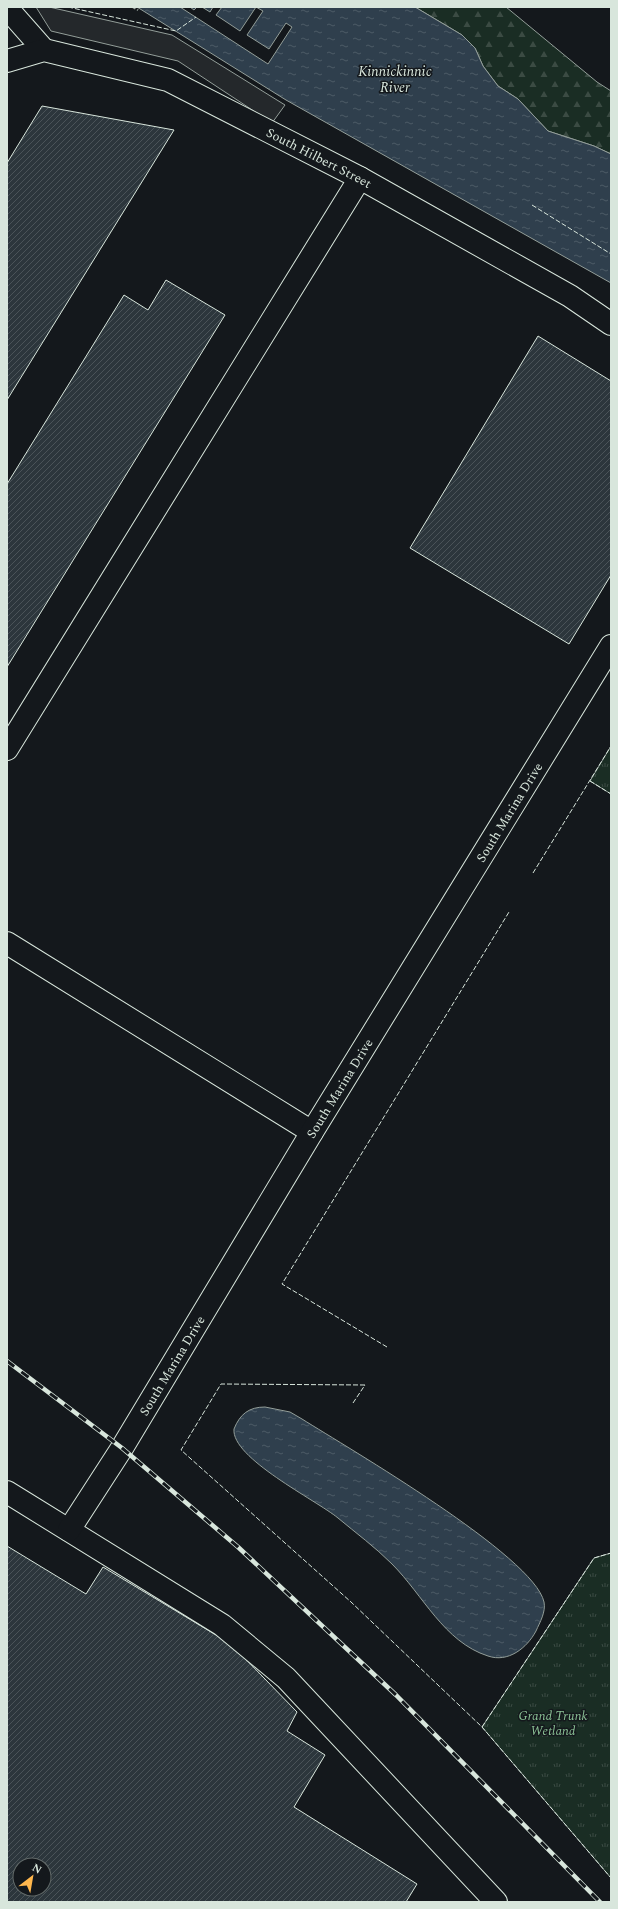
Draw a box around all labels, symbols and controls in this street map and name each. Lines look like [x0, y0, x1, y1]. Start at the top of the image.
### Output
water label: Kinnickinnic River [358, 61, 432, 98]
street label: South Hilbert Street [263, 123, 376, 194]
street label: South Marina Drive [471, 759, 548, 866]
street label: South Marina Drive [302, 1035, 378, 1142]
street label: South Marina Drive [135, 1312, 210, 1420]
park label: Grand Trunk Wetland [518, 1706, 588, 1741]
north arrow [12, 1857, 52, 1897]
text: N [29, 1859, 45, 1878]

